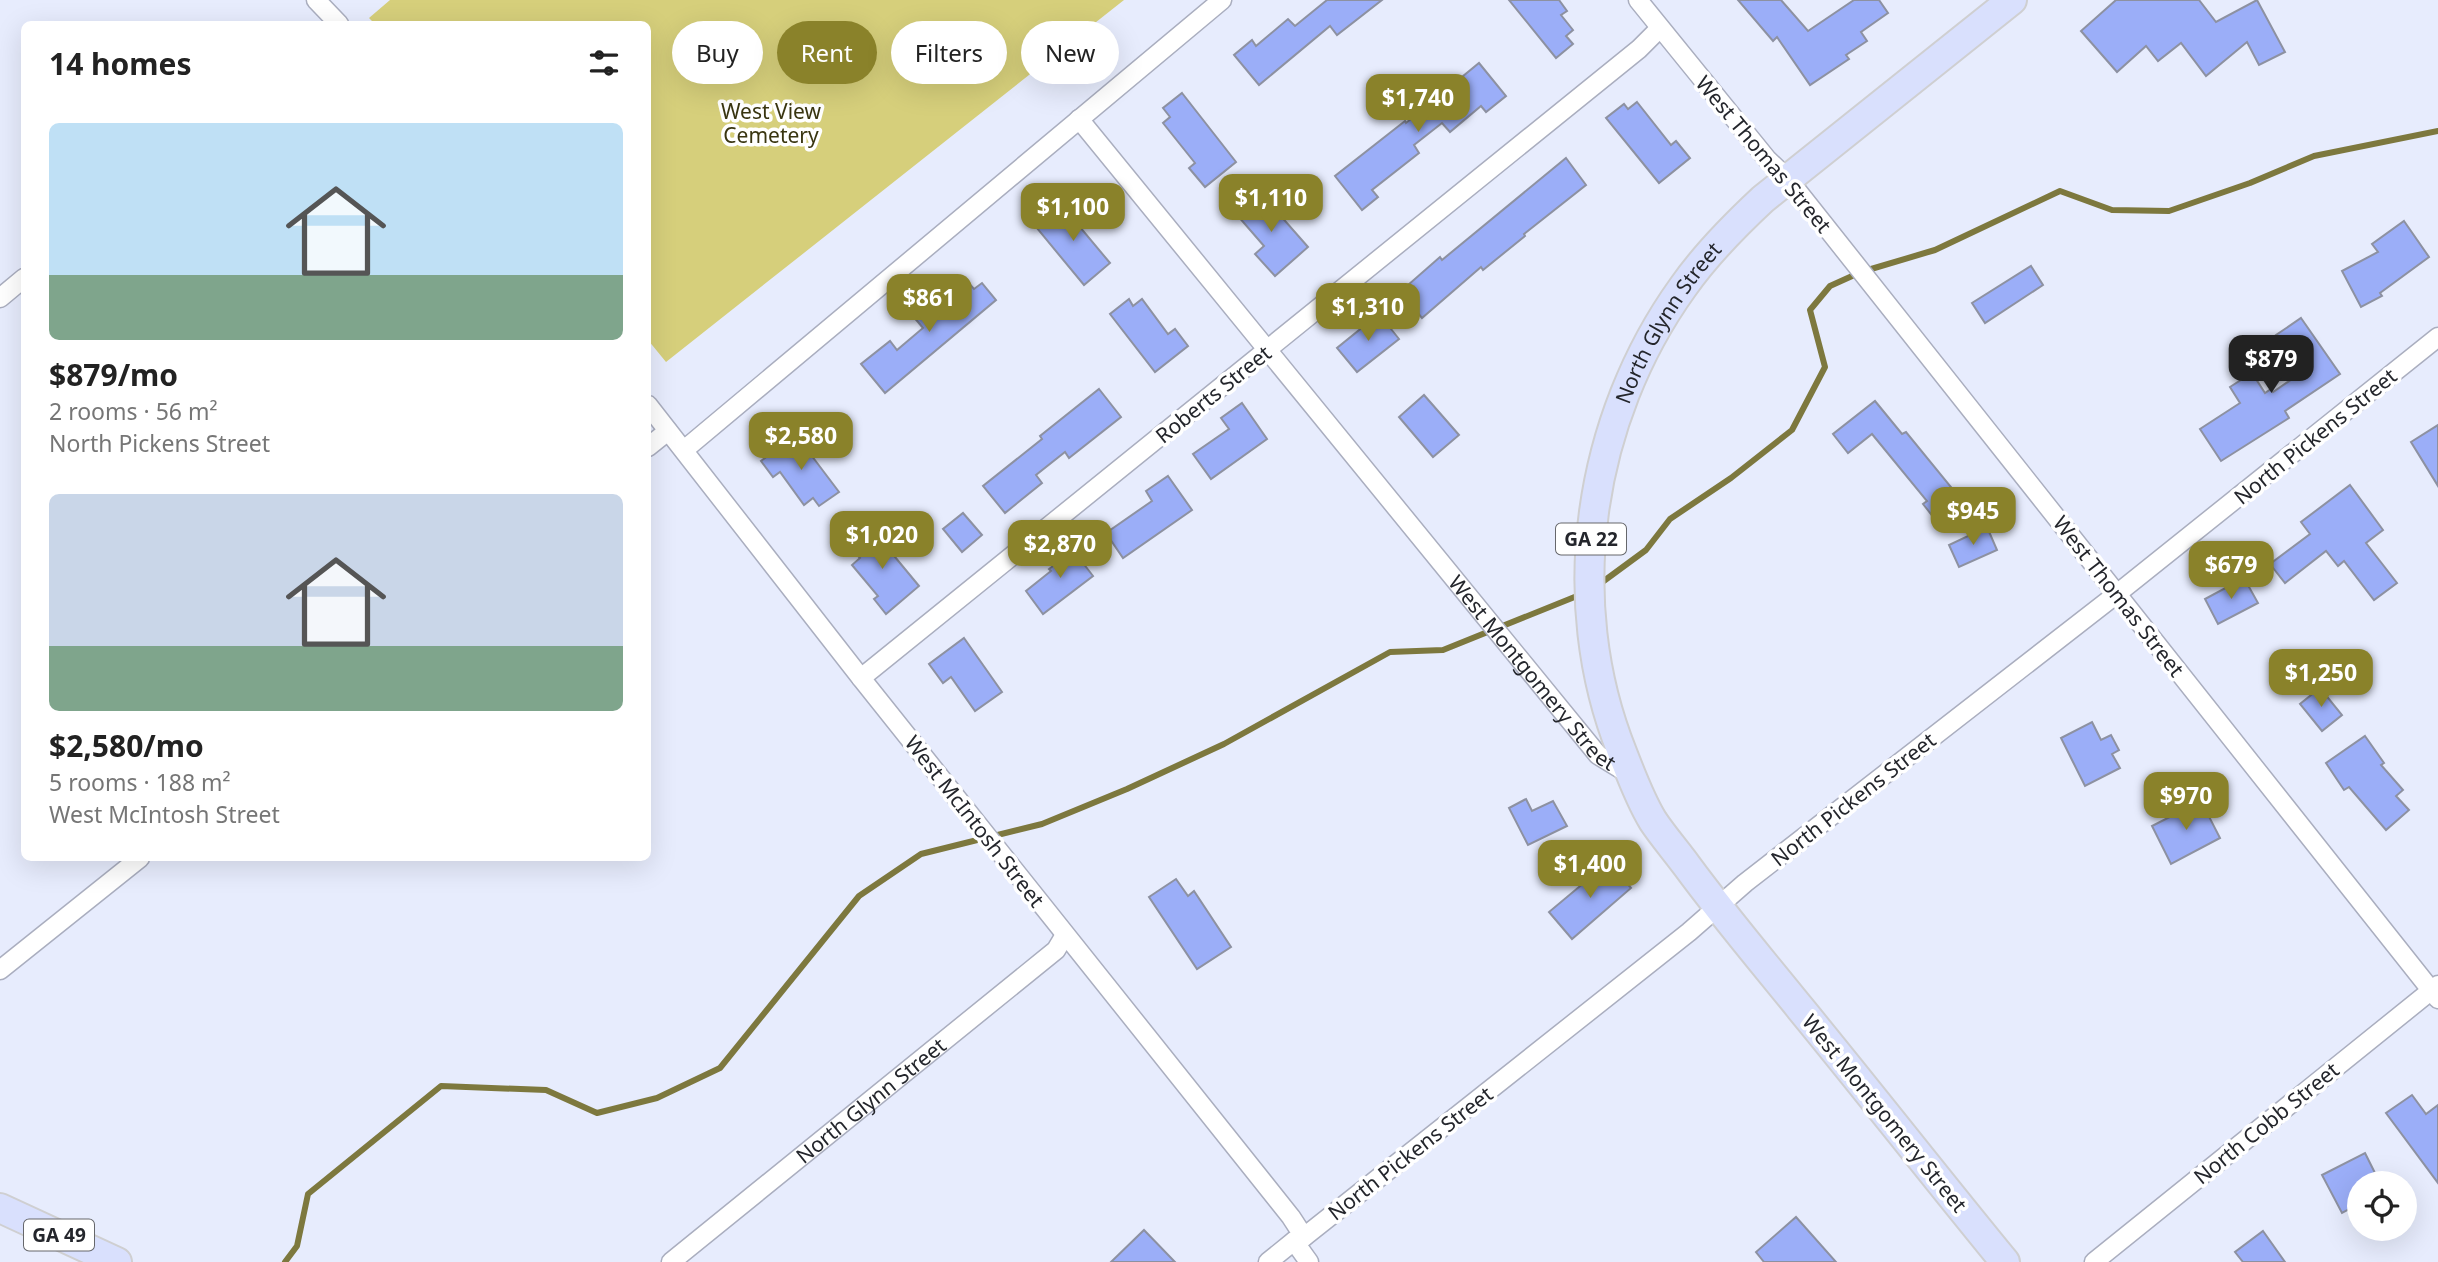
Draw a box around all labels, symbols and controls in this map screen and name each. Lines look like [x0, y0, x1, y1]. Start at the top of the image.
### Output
chip: Buy [672, 21, 763, 84]
chip: Rent [777, 21, 877, 84]
chip: Filters [891, 21, 1007, 84]
chip: New [1021, 21, 1119, 84]
text: 14 homes [49, 43, 192, 84]
icon: filters [585, 44, 623, 82]
street label: West Thomas Street [1690, 70, 1838, 239]
pin: $1,740 [1361, 74, 1475, 134]
text: $1,740 [1382, 81, 1454, 113]
park label: West View Cemetery [721, 97, 821, 149]
icon: home [273, 168, 399, 294]
pin: $1,110 [1214, 174, 1328, 234]
text: $1,110 [1235, 181, 1307, 213]
pin: $1,100 [1016, 184, 1130, 243]
text: $1,100 [1037, 190, 1109, 222]
street label: North Glynn Street [1608, 235, 1727, 408]
pin: $861 [888, 274, 970, 334]
text: $861 [903, 281, 955, 313]
pin: $1,310 [1311, 284, 1425, 343]
text: $1,310 [1332, 290, 1404, 322]
pin: $879 [2230, 336, 2312, 395]
street label: Roberts Street [1149, 339, 1277, 449]
text: $879 [2245, 342, 2297, 374]
text: $879/mo [49, 354, 178, 395]
street label: North Pickens Street [2228, 361, 2403, 510]
text: 2 rooms · 56 m² [49, 395, 218, 427]
pin: $2,580 [744, 412, 858, 472]
text: $2,580 [765, 419, 837, 451]
text: North Pickens Street [49, 427, 270, 459]
pin: $945 [1932, 488, 2014, 547]
text: $945 [1947, 494, 1999, 526]
street label: West Thomas Street [2047, 510, 2191, 683]
pin: $1,020 [825, 512, 939, 571]
text: $1,020 [846, 518, 918, 550]
pin: $2,870 [1003, 520, 1117, 580]
road number: GA 22 [1556, 524, 1626, 554]
text: $2,870 [1024, 527, 1096, 559]
icon: home [273, 539, 399, 665]
pin: $679 [2190, 542, 2272, 601]
text: $679 [2205, 548, 2257, 580]
street label: West Montgomery Street [1443, 569, 1622, 777]
pin: $1,250 [2264, 650, 2378, 709]
text: $1,250 [2285, 656, 2357, 688]
text: $2,580/mo [49, 725, 204, 766]
street label: North Pickens Street [1765, 726, 1941, 872]
street label: West McIntosh Street [899, 729, 1051, 913]
text: 5 rooms · 188 m² [49, 766, 231, 798]
pin: $970 [2145, 772, 2227, 832]
text: $970 [2160, 779, 2212, 811]
text: West McIntosh Street [49, 798, 280, 830]
pin: $1,400 [1533, 841, 1647, 900]
text: $1,400 [1554, 847, 1626, 879]
street label: West Montgomery Street [1796, 1008, 1974, 1218]
street label: North Glynn Street [790, 1031, 952, 1169]
street label: North Cobb Street [2188, 1055, 2345, 1190]
street label: North Pickens Street [1322, 1080, 1498, 1226]
map controls [2347, 1171, 2417, 1241]
button: locate [2347, 1171, 2417, 1241]
road number: GA 49 [24, 1219, 94, 1250]

